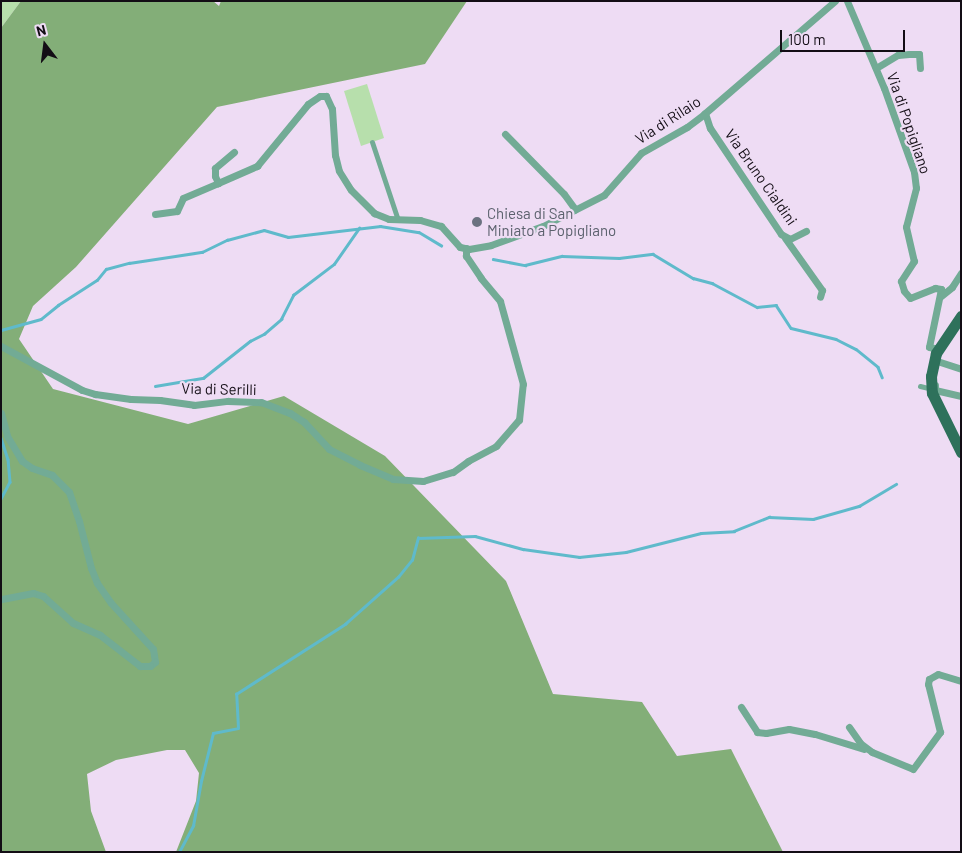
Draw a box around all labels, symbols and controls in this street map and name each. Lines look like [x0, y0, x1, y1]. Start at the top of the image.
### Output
north arrow [20, 20, 70, 70]
scale bar [782, 20, 907, 52]
text: N [34, 21, 48, 39]
text: 100 m [788, 30, 826, 48]
street label: Via di Popigliano [883, 70, 935, 176]
street label: Via di Rilaio [632, 92, 704, 148]
street label: Via Bruno Cialdini [721, 125, 801, 229]
place label: Chiesa di San Miniato a Popigliano [487, 204, 616, 239]
marker: Chiesa di San Miniato a Popigliano [471, 216, 483, 228]
street label: Via di Serilli [181, 379, 257, 399]

